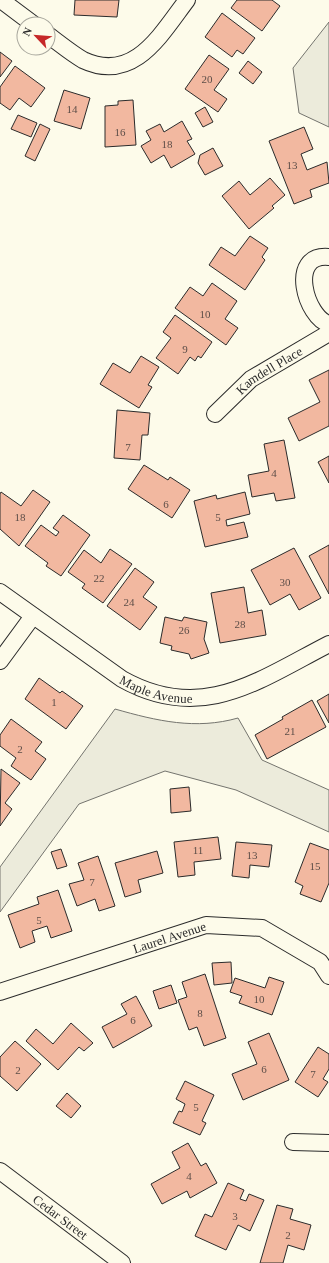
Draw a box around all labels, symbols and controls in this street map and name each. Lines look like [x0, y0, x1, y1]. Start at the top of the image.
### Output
north arrow [16, 16, 56, 56]
text: N [20, 25, 34, 38]
house number: 20 [202, 73, 213, 85]
house number: 14 [67, 103, 78, 115]
house number: 16 [115, 126, 126, 138]
house number: 18 [162, 138, 173, 150]
house number: 13 [287, 159, 298, 171]
house number: 10 [200, 308, 211, 320]
house number: 9 [182, 343, 188, 355]
street label: Kamdell Place [233, 343, 305, 397]
house number: 7 [125, 441, 131, 453]
house number: 4 [271, 467, 277, 479]
house number: 6 [163, 498, 169, 510]
house number: 18 [15, 511, 26, 523]
house number: 5 [215, 511, 221, 523]
house number: 22 [94, 572, 105, 584]
house number: 30 [280, 576, 291, 588]
house number: 24 [124, 596, 135, 608]
house number: 28 [235, 618, 246, 630]
house number: 26 [179, 624, 190, 636]
street label: Maple Avenue [117, 672, 193, 706]
house number: 1 [51, 696, 57, 708]
house number: 21 [285, 725, 296, 737]
house number: 2 [17, 743, 23, 755]
house number: 11 [193, 844, 203, 856]
house number: 13 [247, 849, 258, 861]
house number: 15 [310, 860, 321, 872]
house number: 7 [89, 876, 95, 888]
house number: 5 [36, 914, 42, 926]
street label: Laurel Avenue [131, 918, 208, 956]
house number: 10 [254, 993, 265, 1005]
house number: 8 [197, 1007, 203, 1019]
house number: 6 [130, 1014, 136, 1026]
house number: 6 [261, 1063, 267, 1075]
house number: 2 [15, 1064, 21, 1076]
house number: 7 [310, 1068, 316, 1080]
house number: 5 [193, 1101, 199, 1113]
house number: 4 [186, 1170, 192, 1182]
street label: Cedar Street [30, 1191, 91, 1242]
house number: 3 [232, 1210, 238, 1222]
house number: 2 [285, 1229, 291, 1241]

